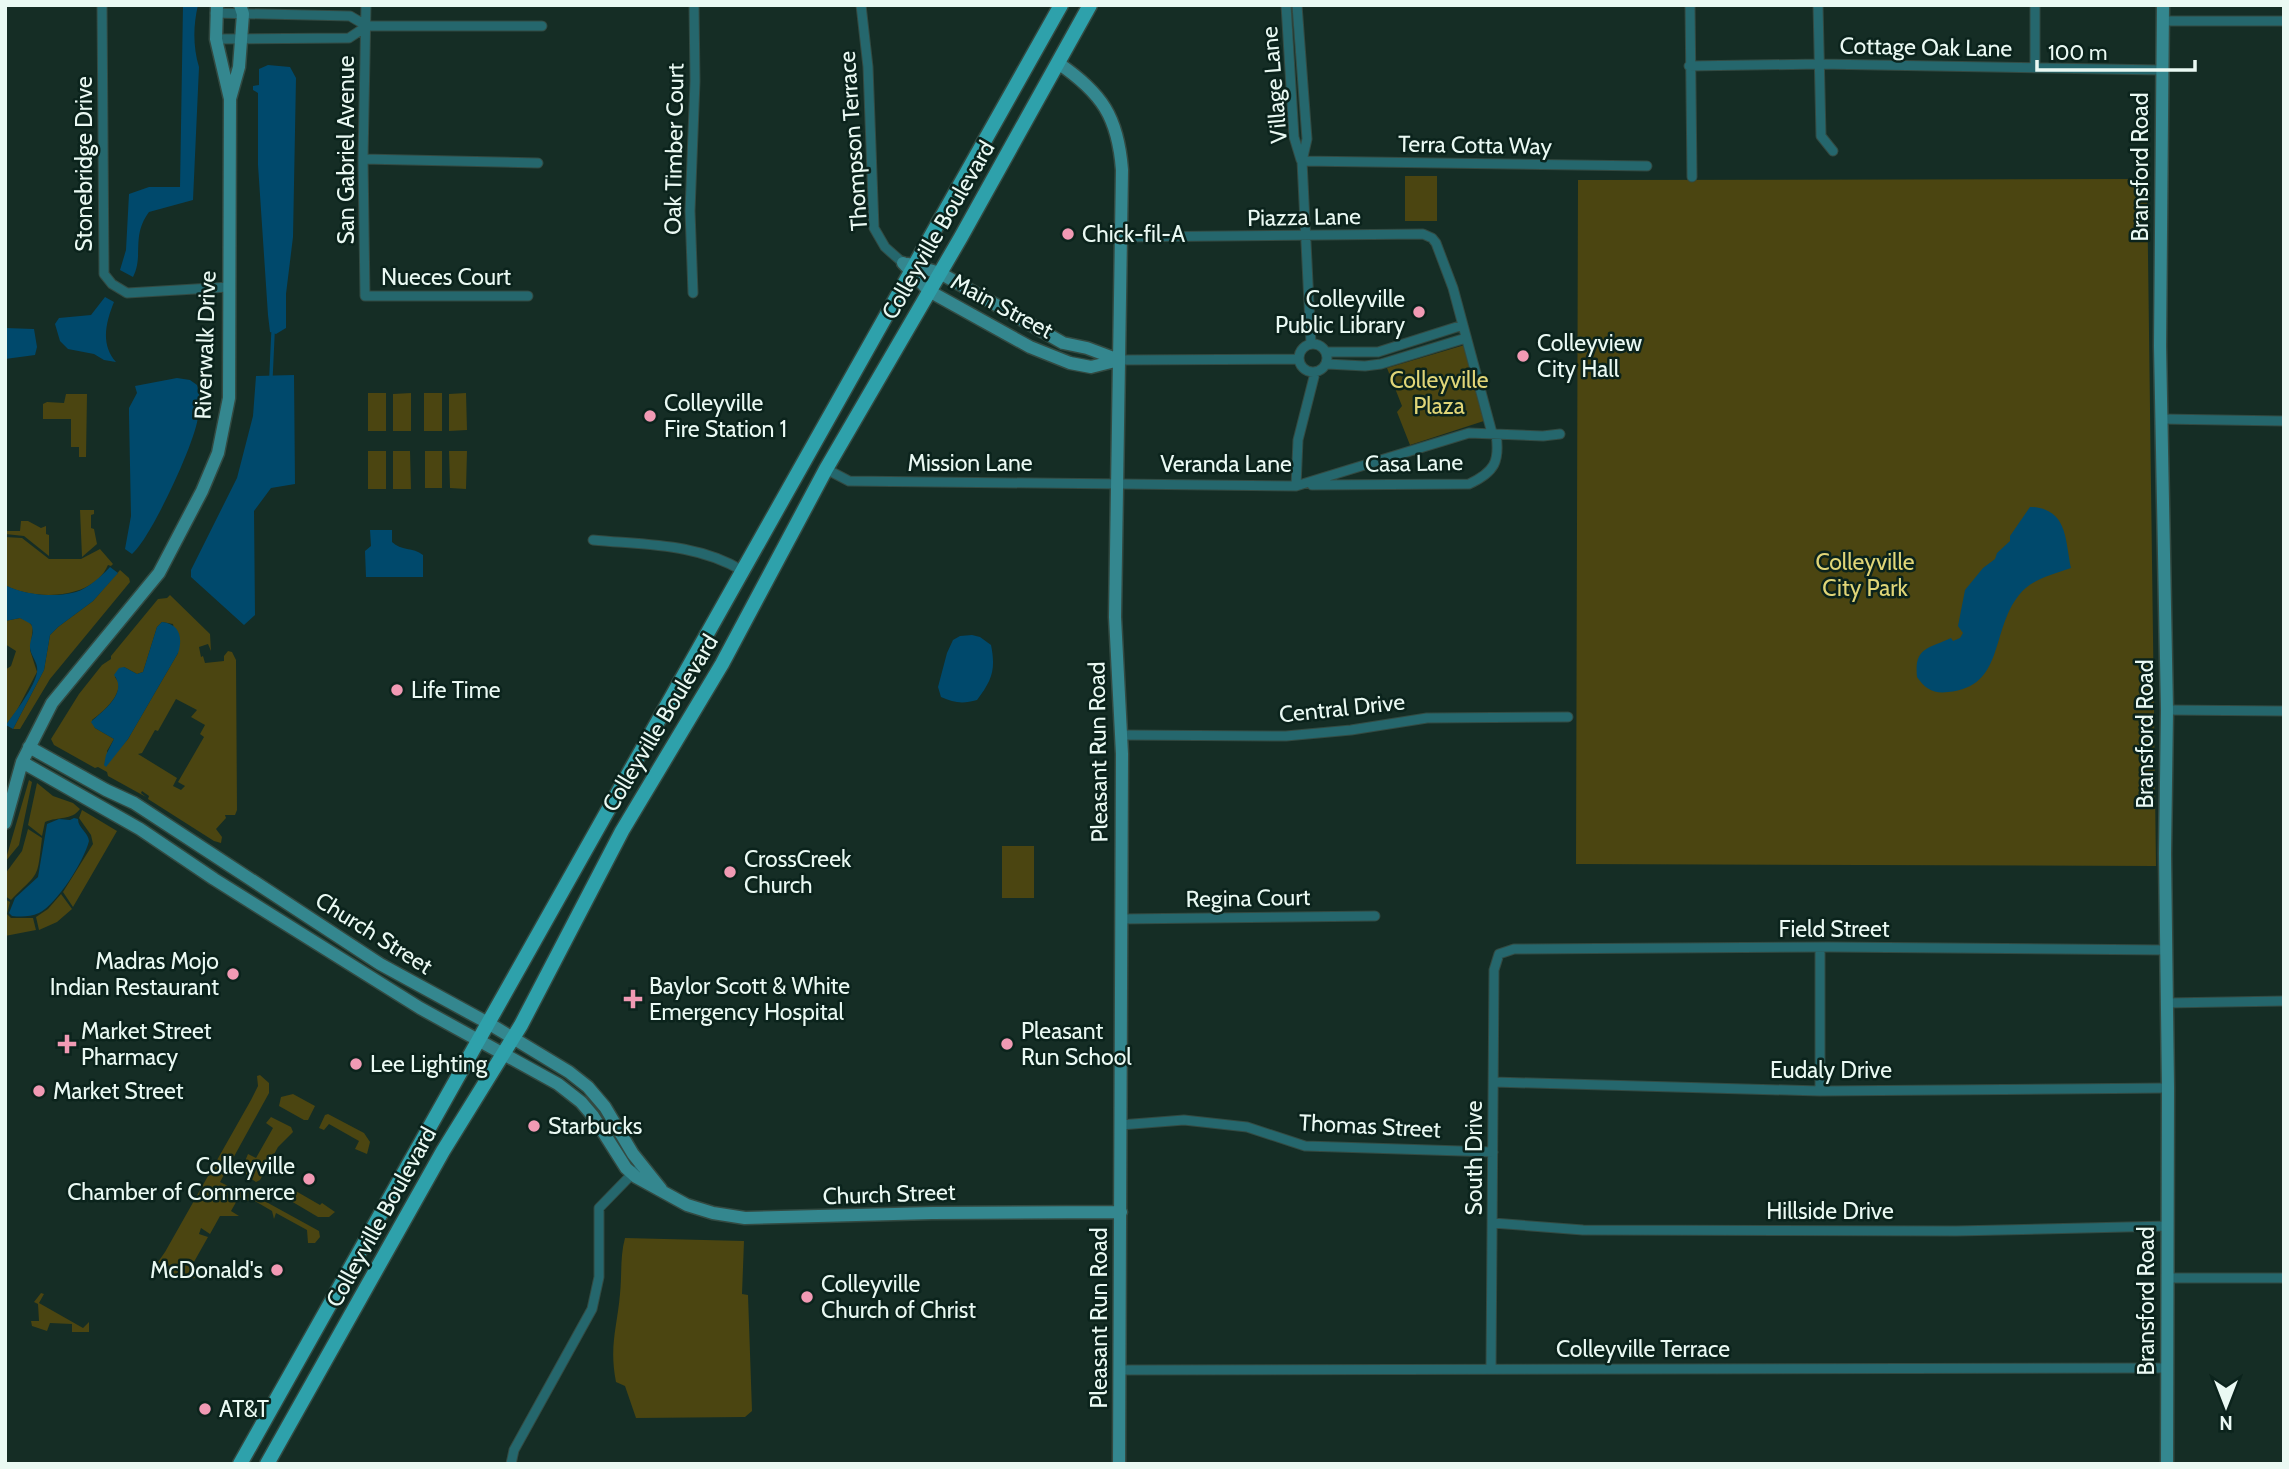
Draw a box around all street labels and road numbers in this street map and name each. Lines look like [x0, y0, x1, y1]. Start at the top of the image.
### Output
street label: Village Lane [1255, 25, 1293, 145]
street label: Cottage Oak Lane [1840, 31, 2013, 63]
street label: Thompson Terrace [833, 50, 873, 232]
street label: San Gabriel Avenue [332, 55, 360, 245]
street label: Oak Timber Court [659, 63, 690, 235]
street label: Stonebridge Drive [70, 76, 98, 252]
street label: Bransford Road [2126, 93, 2154, 241]
street label: Terra Cotta Way [1398, 130, 1553, 160]
street label: Colleyville Boulevard [875, 136, 1001, 324]
street label: Piazza Lane [1247, 202, 1361, 232]
street label: Nueces Court [381, 263, 511, 291]
street label: Main Street [946, 267, 1058, 345]
street label: Riverwalk Drive [188, 270, 222, 420]
street label: Casa Lane [1365, 448, 1464, 478]
street label: Mission Lane [907, 449, 1033, 477]
street label: Veranda Lane [1160, 450, 1292, 478]
street label: Colleyville Boulevard [596, 629, 724, 817]
street label: Bransford Road [2131, 660, 2159, 808]
street label: Pleasant Run Road [1082, 661, 1114, 843]
street label: Central Drive [1278, 687, 1407, 729]
street label: Regina Court [1185, 883, 1311, 913]
street label: Church Street [310, 886, 438, 980]
street label: Field Street [1779, 915, 1890, 943]
street label: Eudaly Drive [1770, 1056, 1892, 1084]
street label: South Drive [1460, 1100, 1488, 1216]
street label: Thomas Street [1298, 1108, 1442, 1144]
street label: Colleyville Boulevard [320, 1122, 442, 1312]
street label: Church Street [822, 1178, 956, 1210]
street label: Hillside Drive [1766, 1197, 1894, 1225]
street label: Bransford Road [2132, 1227, 2160, 1375]
street label: Pleasant Run Road [1085, 1228, 1113, 1408]
street label: Colleyville Terrace [1556, 1335, 1730, 1363]

